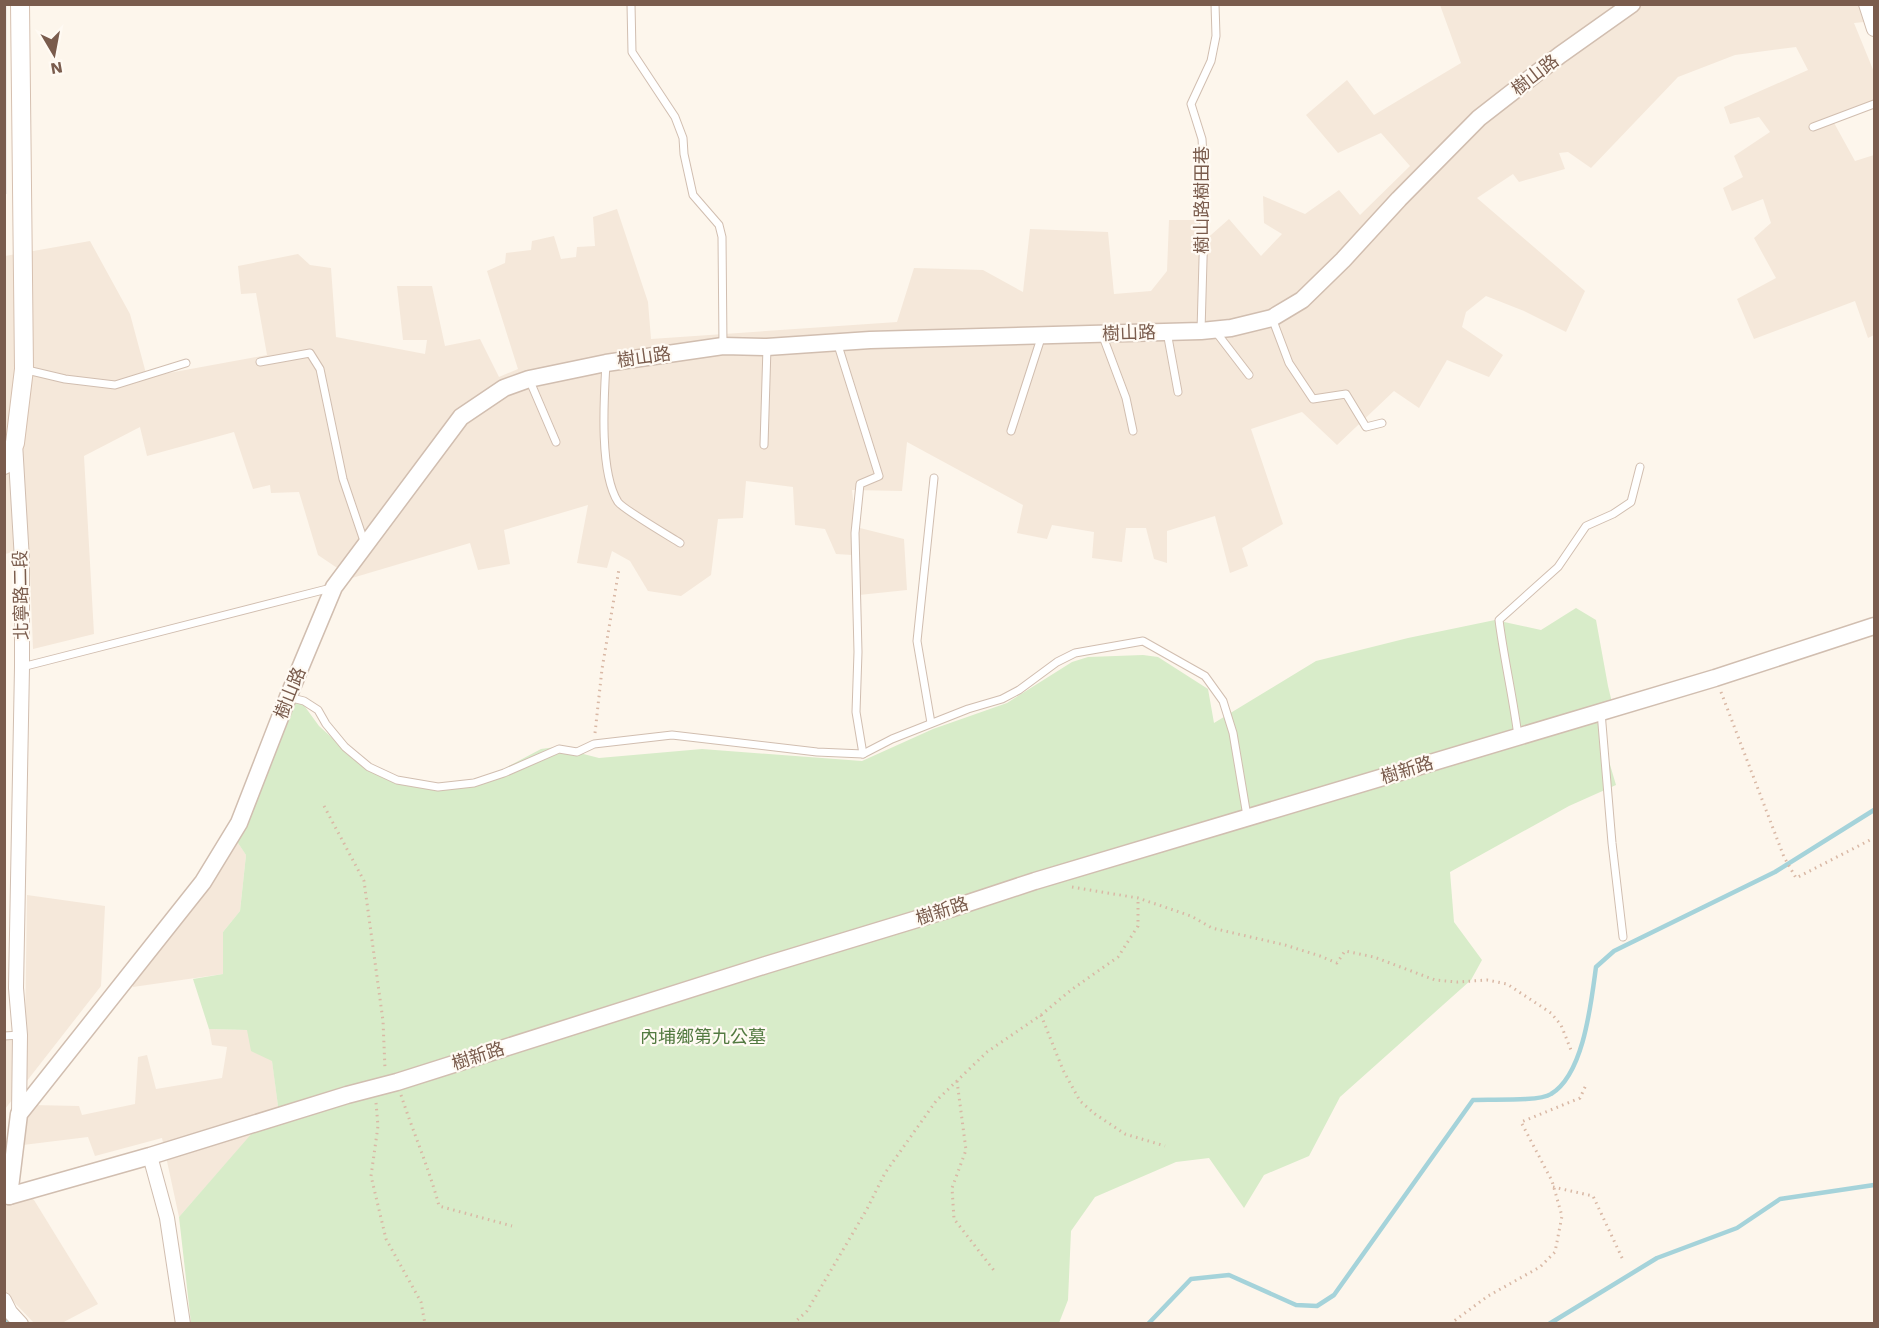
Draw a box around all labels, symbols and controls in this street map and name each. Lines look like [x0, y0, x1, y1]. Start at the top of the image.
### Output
north arrow [24, 24, 84, 84]
street label: 樹山路 [1507, 50, 1562, 100]
text: N [49, 58, 64, 79]
street label: 樹山路樹田巷 [1191, 146, 1212, 254]
street label: 樹山路 [1102, 321, 1156, 344]
street label: 樹山路 [616, 342, 672, 371]
street label: 北寧路二段 [9, 550, 32, 640]
street label: 樹山路 [270, 664, 309, 722]
street label: 樹新路 [1378, 752, 1436, 787]
street label: 樹新路 [913, 892, 971, 929]
park label: 內埔鄉第九公墓 [640, 1026, 766, 1047]
street label: 樹新路 [449, 1037, 507, 1074]

